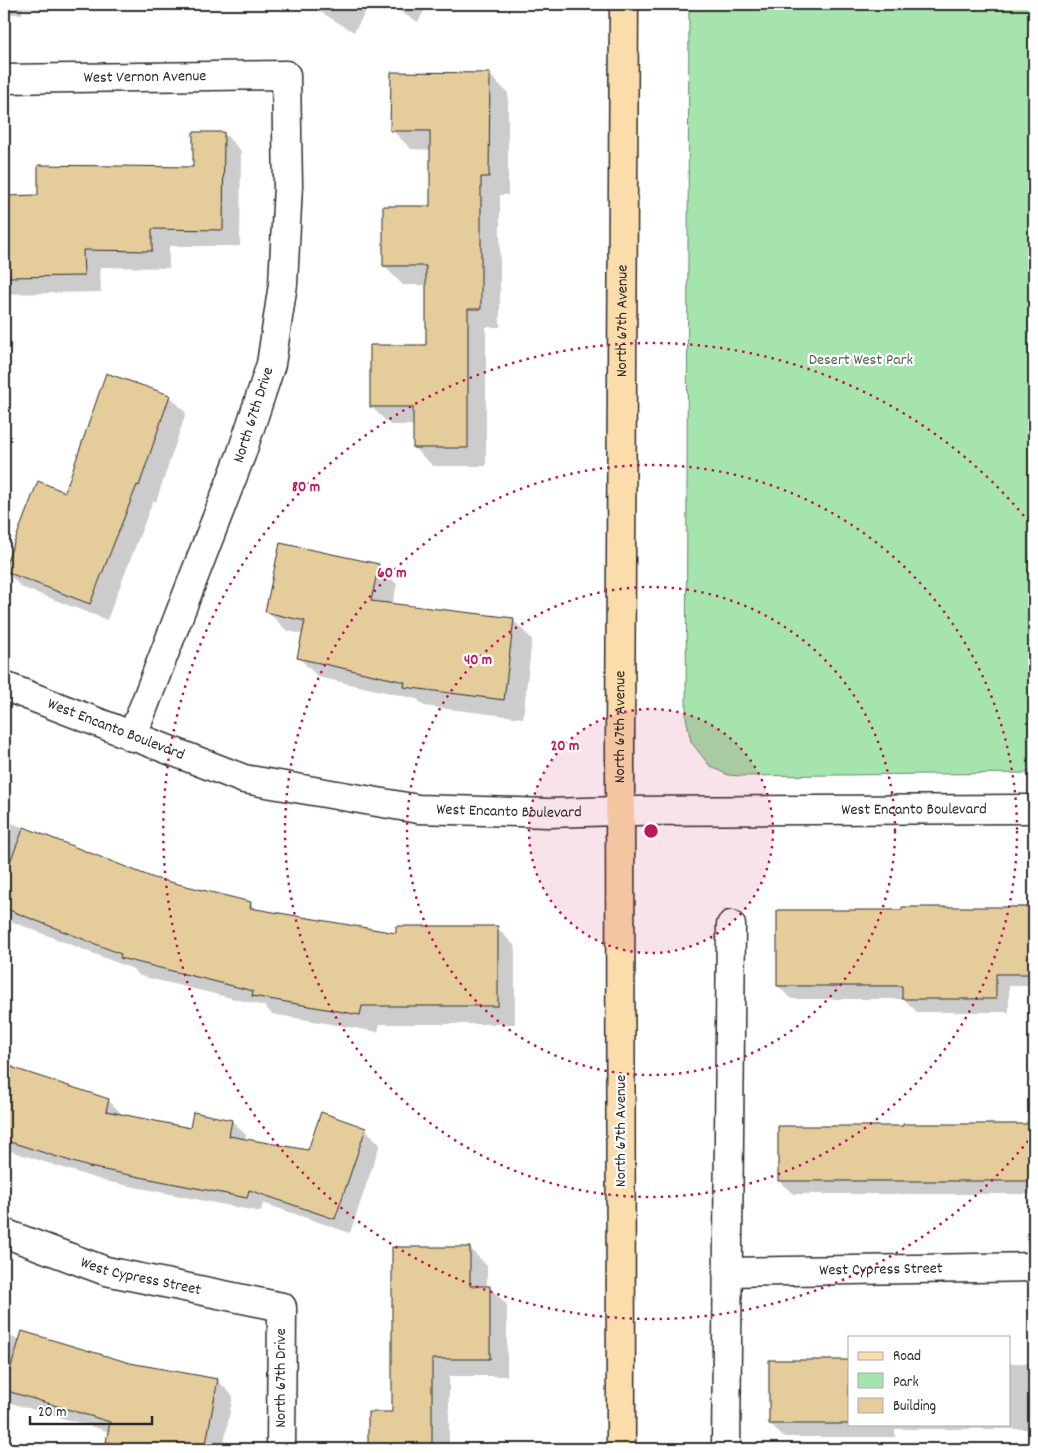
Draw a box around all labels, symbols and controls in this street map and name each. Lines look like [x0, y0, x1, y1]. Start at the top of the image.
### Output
street label: West Vernon Avenue [83, 65, 206, 89]
street label: North 67th Avenue [610, 265, 634, 377]
park label: Desert West Park [809, 349, 913, 372]
street label: North 67th Drive [228, 364, 280, 466]
text: 80 m [292, 477, 320, 499]
text: 60 m [377, 563, 407, 585]
text: 40 m [464, 650, 492, 672]
street label: North 67th Avenue [608, 671, 632, 783]
street label: West Encanto Boulevard [44, 692, 188, 766]
text: 20 m [551, 736, 579, 758]
street label: West Encanto Boulevard [436, 798, 582, 825]
street label: West Encanto Boulevard [841, 798, 987, 821]
centre of rings [642, 822, 660, 840]
street label: North 67th Avenue [610, 1075, 633, 1187]
street label: West Cypress Street [77, 1251, 203, 1302]
street label: West Cypress Street [819, 1257, 943, 1282]
street label: North 67th Drive [270, 1328, 293, 1428]
legend [848, 1336, 1010, 1426]
text: Road [893, 1346, 921, 1368]
text: Park [893, 1372, 919, 1394]
scale bar [30, 1393, 152, 1425]
text: Building [893, 1396, 936, 1418]
text: 20 m [38, 1402, 66, 1424]

